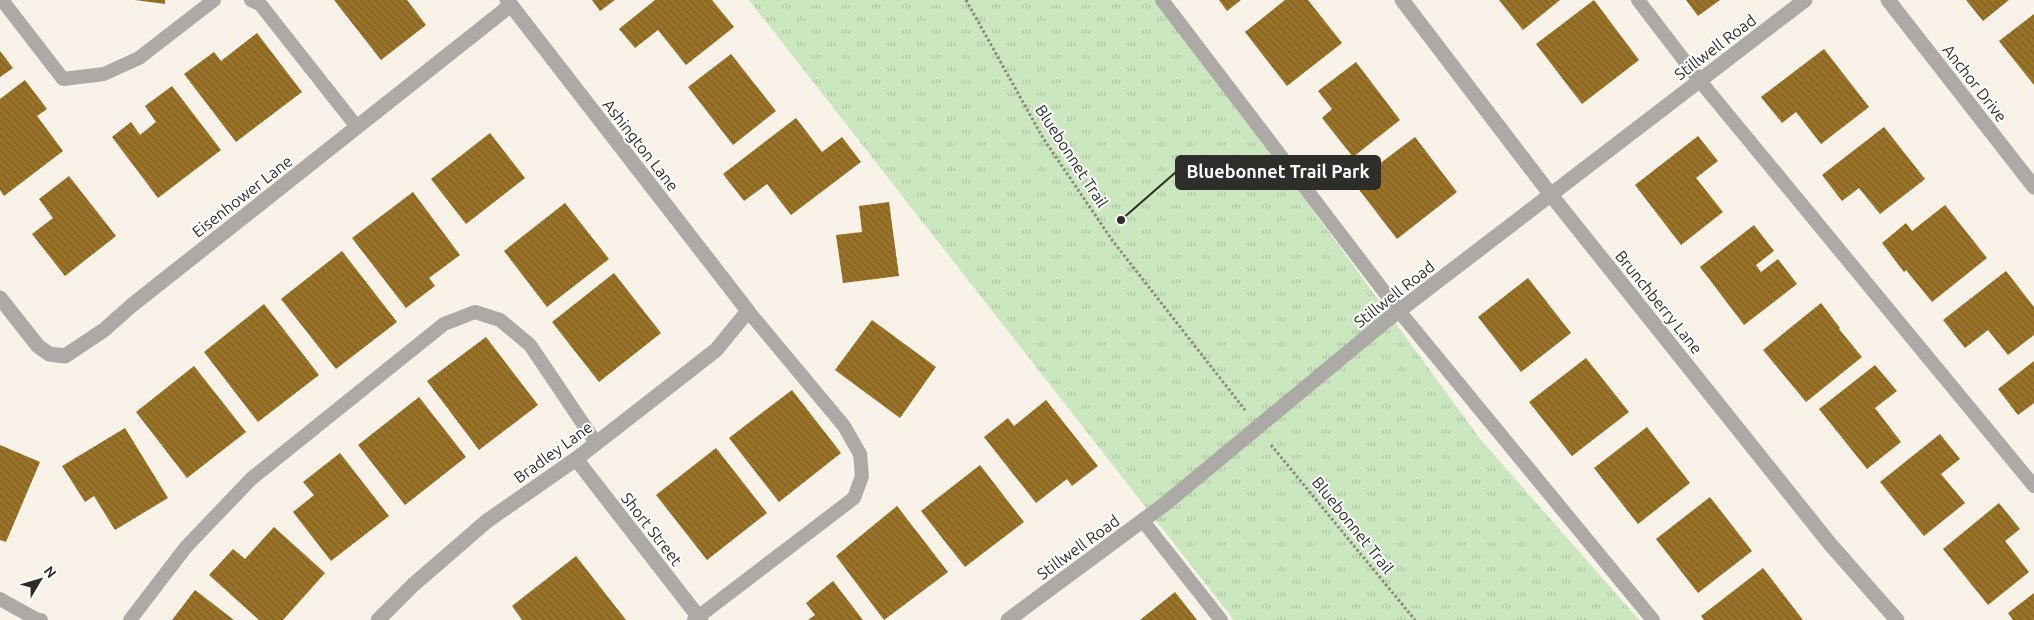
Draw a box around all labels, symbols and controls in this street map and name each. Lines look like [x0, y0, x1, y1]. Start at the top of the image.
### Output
street label: Stillwell Road [1671, 11, 1759, 83]
street label: Anchor Drive [1939, 41, 2011, 125]
street label: Ashington Lane [600, 95, 682, 195]
street label: Bluebonnet Trail [1032, 101, 1112, 211]
street label: Eisenhower Lane [189, 151, 295, 241]
callout: Bluebonnet Trail Park [1176, 156, 1380, 189]
text: Bluebonnet Trail Park [1186, 161, 1370, 181]
street label: Brunchberry Lane [1612, 247, 1706, 357]
street label: Stillwell Road [1350, 257, 1438, 331]
street label: Bradley Lane [510, 418, 596, 486]
street label: Bluebonnet Trail [1309, 473, 1397, 577]
street label: Short Street [618, 489, 686, 570]
street label: Stillwell Road [1033, 511, 1123, 583]
north arrow [15, 555, 65, 605]
text: N [41, 563, 60, 581]

